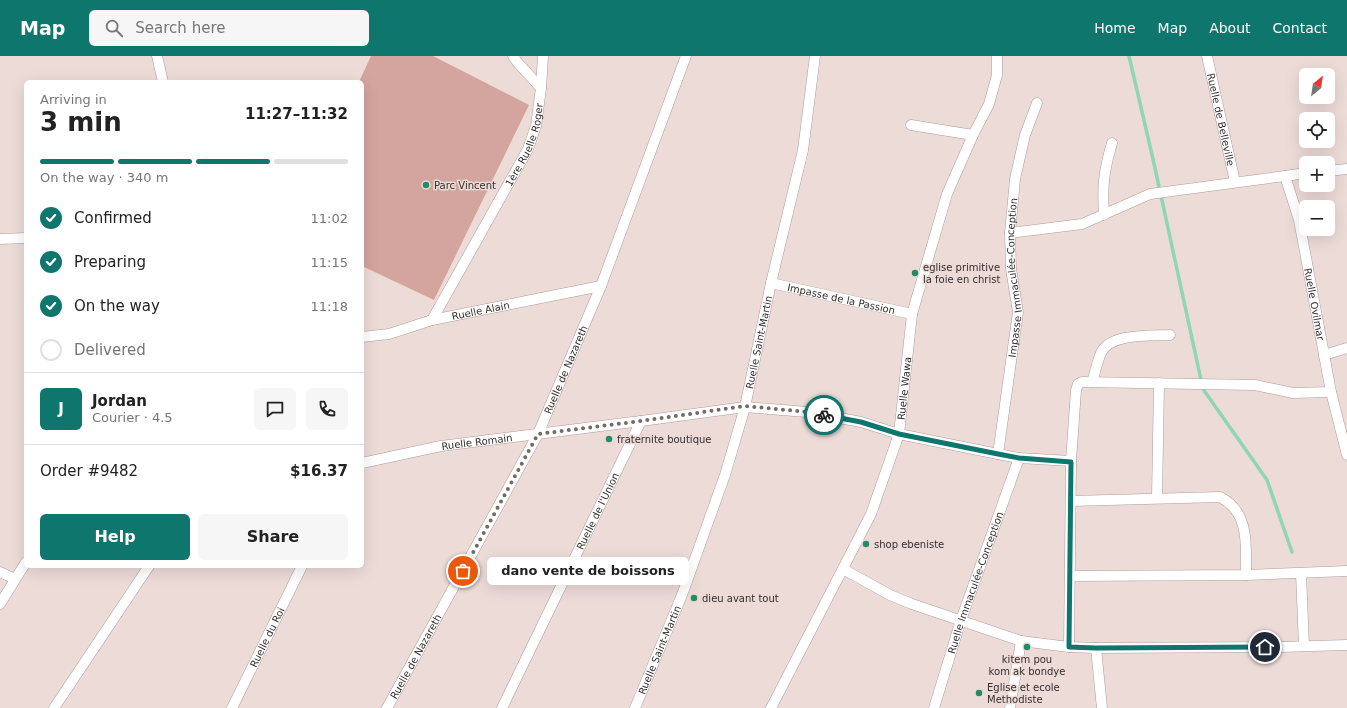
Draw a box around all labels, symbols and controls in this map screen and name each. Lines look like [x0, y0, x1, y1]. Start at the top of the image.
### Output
search box [89, 10, 369, 46]
text: Map [20, 17, 65, 39]
icon: search [103, 17, 125, 39]
text: Search here [135, 19, 225, 37]
text: Home [1094, 20, 1136, 36]
text: Map [1158, 20, 1187, 36]
text: About [1209, 20, 1251, 36]
text: Contact [1273, 20, 1327, 36]
north arrow [1299, 68, 1335, 104]
map controls [1299, 68, 1335, 236]
street label: Ruelle de Belleville [1205, 72, 1236, 167]
text: Arriving in [40, 92, 107, 107]
street label: 1ère Ruelle Roger [503, 102, 545, 188]
text: 11:27–11:32 [245, 105, 348, 123]
text: 3 min [40, 107, 122, 137]
button: locate [1299, 112, 1335, 148]
button: + [1299, 156, 1335, 192]
text: On the way · 340 m [40, 170, 168, 185]
marker: Parc Vincent [421, 180, 431, 190]
place label: Parc Vincent [434, 180, 496, 191]
street label: Impasse Immaculée-Conception [1005, 197, 1024, 358]
button: − [1299, 200, 1335, 236]
icon: check [40, 207, 62, 229]
text: Confirmed [74, 209, 152, 227]
text: 11:02 [311, 211, 348, 226]
icon: check [40, 251, 62, 273]
text: Preparing [74, 253, 146, 271]
text: 11:15 [311, 255, 348, 270]
place label: eglise primitive la foie en christ [923, 262, 1000, 285]
street label: Ruelle Ovilmar [1302, 267, 1326, 342]
marker: eglise primitive la foie en christ [910, 268, 920, 278]
street label: Impasse de la Passion [786, 282, 896, 316]
icon: check [40, 295, 62, 317]
street label: Ruelle Saint-Martin [744, 295, 774, 390]
text: On the way [74, 297, 160, 315]
text: 11:18 [311, 299, 348, 314]
street label: Ruelle Alain [451, 300, 511, 322]
street label: Ruelle de Nazareth [542, 324, 590, 415]
text: Delivered [74, 341, 146, 359]
street label: Ruelle Wawa [896, 356, 913, 421]
button: chat [254, 388, 296, 430]
button: phone [306, 388, 348, 430]
text: Jordan [92, 392, 147, 410]
courier [804, 395, 844, 435]
text: J [58, 400, 64, 418]
icon: bike [813, 404, 835, 426]
text: Courier · 4.5 [92, 410, 173, 425]
street label: Ruelle Romain [441, 432, 513, 452]
marker: fraternite boutique [604, 434, 614, 444]
place label: fraternite boutique [617, 434, 711, 445]
text: Order #9482 [40, 462, 138, 480]
text: $16.37 [290, 462, 348, 480]
street label: Ruelle de l'Union [575, 471, 621, 551]
street label: Ruelle Immaculée-Conception [946, 510, 1005, 655]
button: Help [40, 514, 190, 560]
button: Share [198, 514, 348, 560]
marker: shop ebeniste [861, 539, 871, 549]
place label: shop ebeniste [874, 539, 944, 550]
pin [446, 554, 480, 588]
callout: dano vente de boissons [487, 557, 689, 585]
icon: bag [452, 560, 474, 582]
text: dano vente de boissons [501, 563, 675, 578]
marker: dieu avant tout [689, 593, 699, 603]
place label: dieu avant tout [702, 593, 779, 604]
street label: Ruelle Saint-Martin [636, 604, 683, 696]
street label: Ruelle du Roi [248, 606, 287, 669]
street label: Ruelle de Nazareth [388, 612, 444, 701]
pin [1248, 630, 1282, 664]
icon: home [1254, 636, 1276, 658]
marker: kitem pou kom ak bondye [1022, 642, 1032, 652]
place label: kitem pou kom ak bondye [989, 654, 1065, 677]
place label: Eglise et ecole Methodiste [987, 682, 1060, 705]
marker: Eglise et ecole Methodiste [974, 688, 984, 698]

